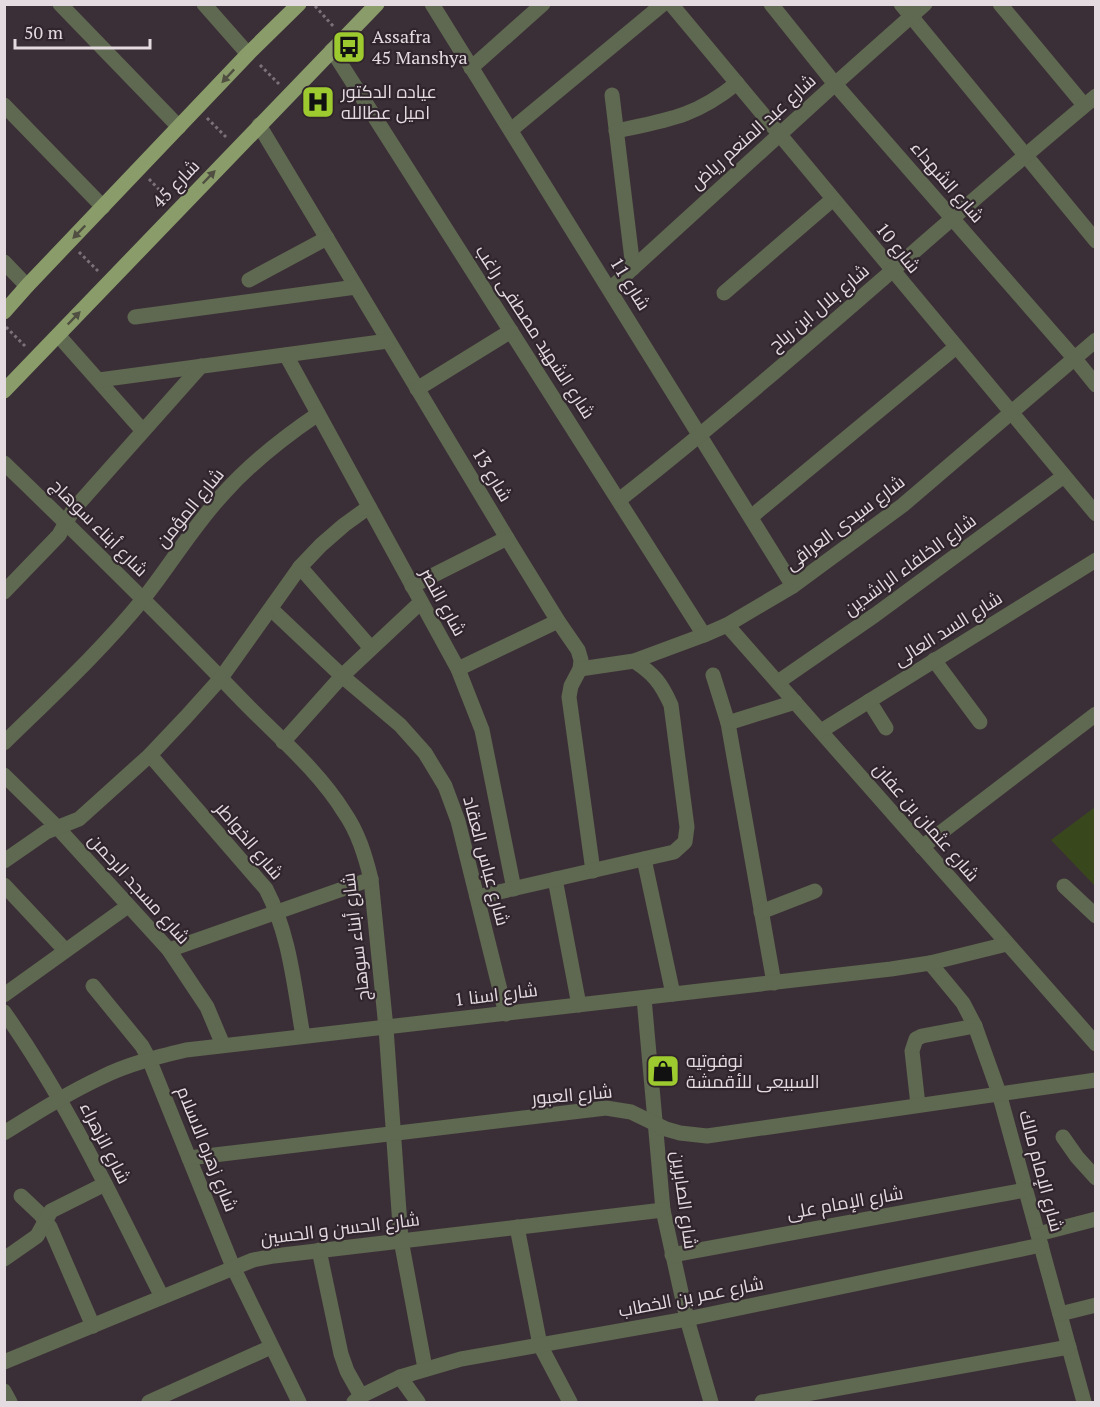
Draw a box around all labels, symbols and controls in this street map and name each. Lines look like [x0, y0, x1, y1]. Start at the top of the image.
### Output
scale bar [15, 12, 150, 50]
text: 50 m [24, 20, 64, 44]
place label: Assafra 45 Manshya [372, 24, 468, 69]
bus stop icon: Assafra 45 Manshya [331, 29, 367, 65]
one-way arrow [221, 68, 235, 83]
street label: شارع عبد المنعم رياض [684, 68, 821, 195]
place label: عياده الدكتور اميل عطالله [340, 79, 437, 124]
hospital icon: عياده الدكتور اميل عطالله [300, 84, 336, 120]
street label: شارع الشهداء [905, 135, 990, 228]
street label: شارع 45 [146, 154, 205, 213]
one-way arrow [202, 171, 216, 185]
street label: شارع 10 [870, 217, 926, 278]
one-way arrow [73, 224, 86, 239]
street label: شارع الشهيد مصطفى راغب [470, 240, 601, 424]
street label: شارع 11 [604, 252, 657, 315]
street label: شارع بلال ابن رباح [763, 258, 874, 357]
one-way arrow [67, 311, 81, 326]
street label: شارع 13 [467, 443, 518, 506]
street label: شارع المؤمن [150, 463, 229, 553]
street label: شارع سيدى العراقى [780, 469, 910, 576]
street label: شارع أبناء سوهاج [45, 473, 154, 582]
street label: شارع الخلفاء الراشدين [838, 508, 981, 621]
street label: شارع النصر [414, 562, 472, 640]
street label: شارع السد العالى [889, 585, 1007, 672]
street label: شارع عثمان بن عفان [868, 757, 985, 887]
street label: شارع عباس العقاد [457, 793, 516, 929]
street label: شارع الخواطر [209, 796, 289, 885]
street label: شارع مسجد الرحمن [83, 828, 196, 949]
street label: شارع أبناء سوهاج [335, 872, 376, 1003]
street label: شارع اسنا 1 [453, 977, 539, 1012]
place label: نوفوتيه السبيعى للأقمشة [686, 1048, 820, 1093]
shop icon: نوفوتيه السبيعى للأقمشة [645, 1053, 681, 1089]
street label: شارع العبور [530, 1079, 613, 1111]
street label: شارع زهره الاسلام [171, 1082, 244, 1215]
street label: شارع الزهراء [74, 1098, 137, 1188]
street label: شارع الإمام مالك [1013, 1107, 1070, 1234]
street label: شارع الصابرين [665, 1149, 704, 1251]
street label: شارع الإمام على [785, 1180, 905, 1225]
street label: شارع الحسن و الحسين [259, 1206, 421, 1251]
street label: شارع عمر بن الخطاب [616, 1270, 766, 1323]

